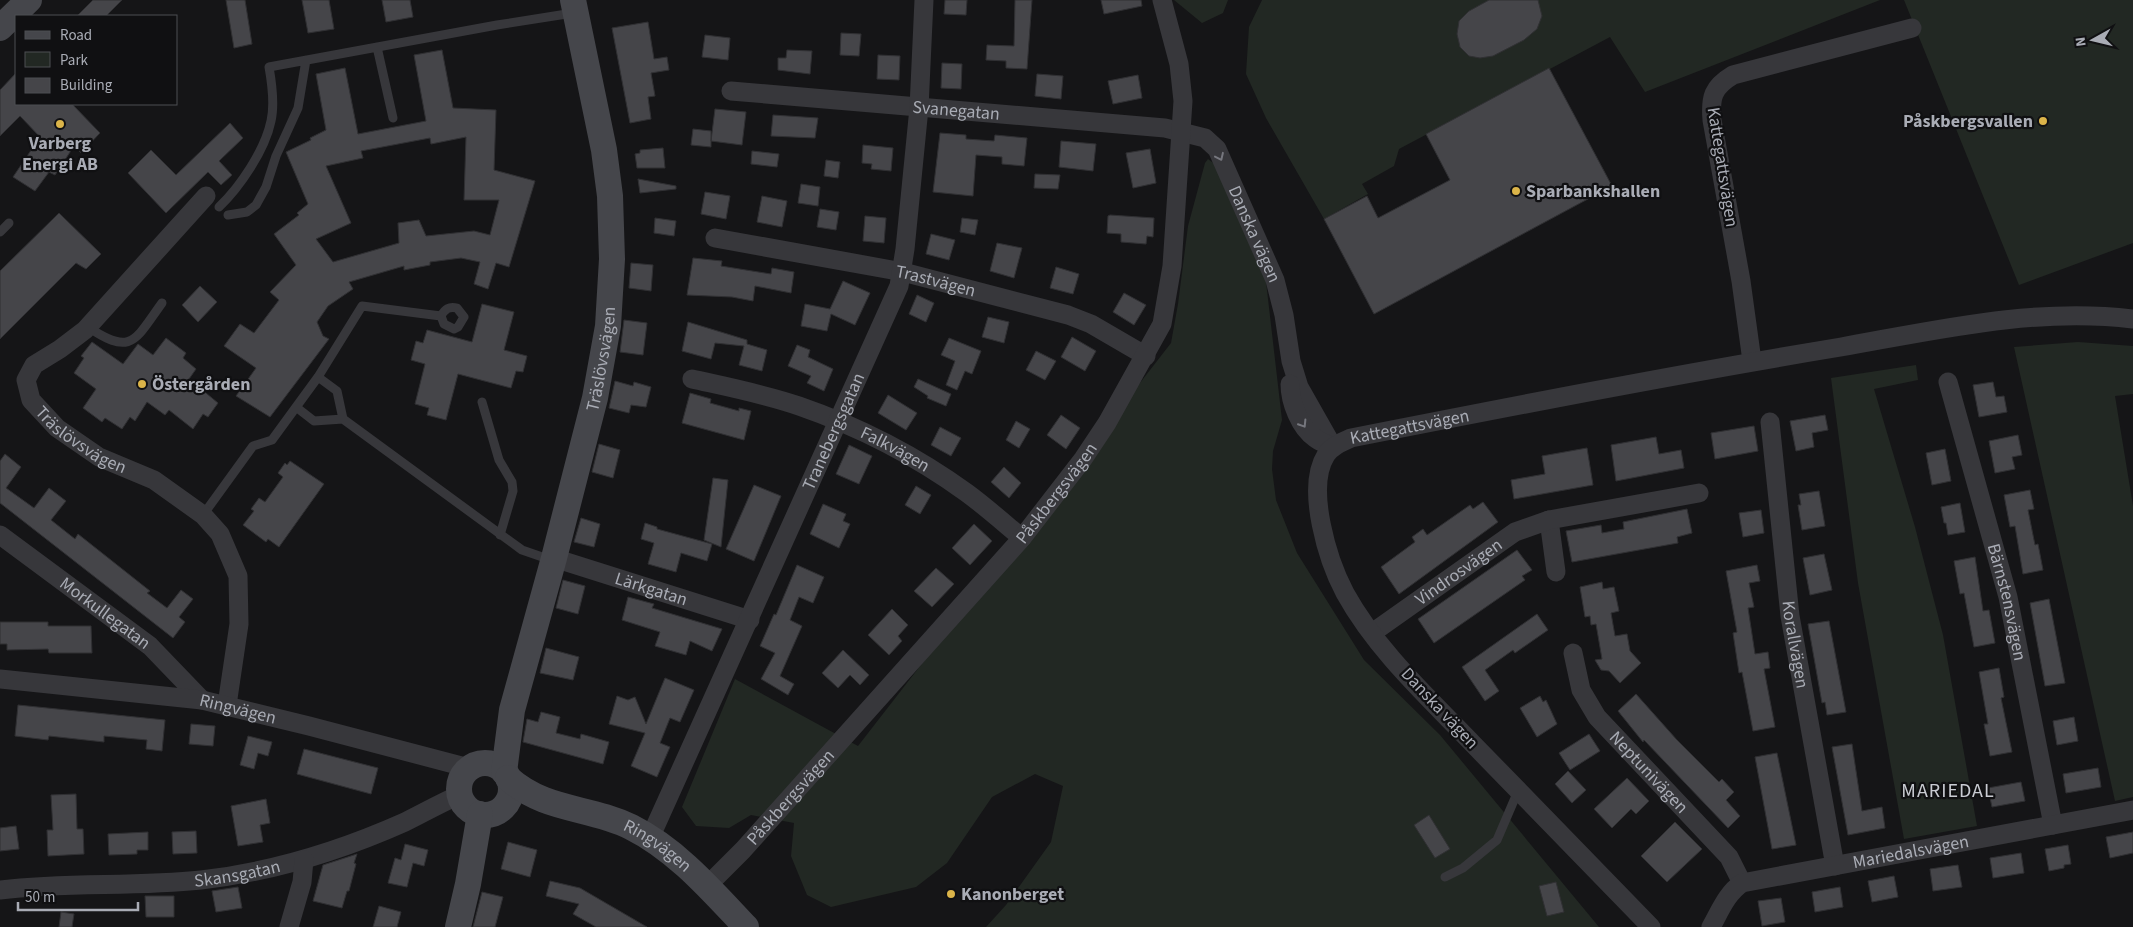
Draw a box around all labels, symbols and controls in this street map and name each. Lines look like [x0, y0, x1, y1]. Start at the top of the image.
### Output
legend [15, 15, 178, 105]
north arrow [2068, 15, 2118, 65]
text: Road [60, 25, 92, 46]
text: N [2071, 36, 2092, 48]
text: Park [60, 50, 89, 71]
text: Building [60, 75, 113, 96]
street label: Svanegatan [911, 95, 1001, 127]
street label: Kattegattsvägen [1701, 105, 1744, 229]
place label: Påskbergsvallen [1903, 109, 2033, 134]
marker: Påskbergsvallen [2037, 115, 2049, 127]
marker: Varberg Energi AB [54, 118, 66, 130]
place label: Varberg Energi AB [22, 131, 98, 177]
one-way arrow [1214, 152, 1225, 161]
place label: Sparbankshallen [1526, 179, 1660, 204]
street label: Danska vägen [1222, 182, 1287, 287]
marker: Sparbankshallen [1510, 185, 1522, 197]
street label: Trastvägen [894, 259, 978, 303]
street label: Träslövsvägen [580, 306, 622, 414]
street label: Tranebergsgatan [796, 369, 871, 494]
place label: Östergården [152, 372, 250, 397]
marker: Östergården [136, 378, 148, 390]
street label: Träslövsvägen [29, 400, 130, 480]
street label: Kattegattsvägen [1348, 403, 1471, 451]
one-way arrow [1297, 419, 1307, 428]
street label: Falkvägen [856, 421, 935, 478]
street label: Påskbergsvägen [1010, 438, 1103, 549]
street label: Vindrosvägen [1410, 533, 1508, 612]
street label: Bärnstensvägen [1981, 541, 2032, 663]
street label: Lärkgatan [612, 566, 691, 612]
street label: Morkullegatan [54, 571, 156, 655]
street label: Korallvägen [1775, 599, 1815, 691]
street label: Danska vägen [1395, 662, 1484, 755]
street label: Ringvägen [197, 688, 279, 731]
street label: Neptunivägen [1603, 726, 1694, 819]
street label: Påskbergsvägen [741, 744, 841, 851]
district label: MARIEDAL [1901, 777, 1995, 805]
street label: Ringvägen [619, 813, 697, 878]
street label: Mariedalsvägen [1851, 829, 1971, 875]
street label: Skansgatan [193, 854, 283, 894]
scale bar [18, 880, 138, 912]
place label: Kanonberget [961, 882, 1064, 907]
text: 50 m [25, 887, 55, 908]
marker: Kanonberget [945, 888, 957, 900]

